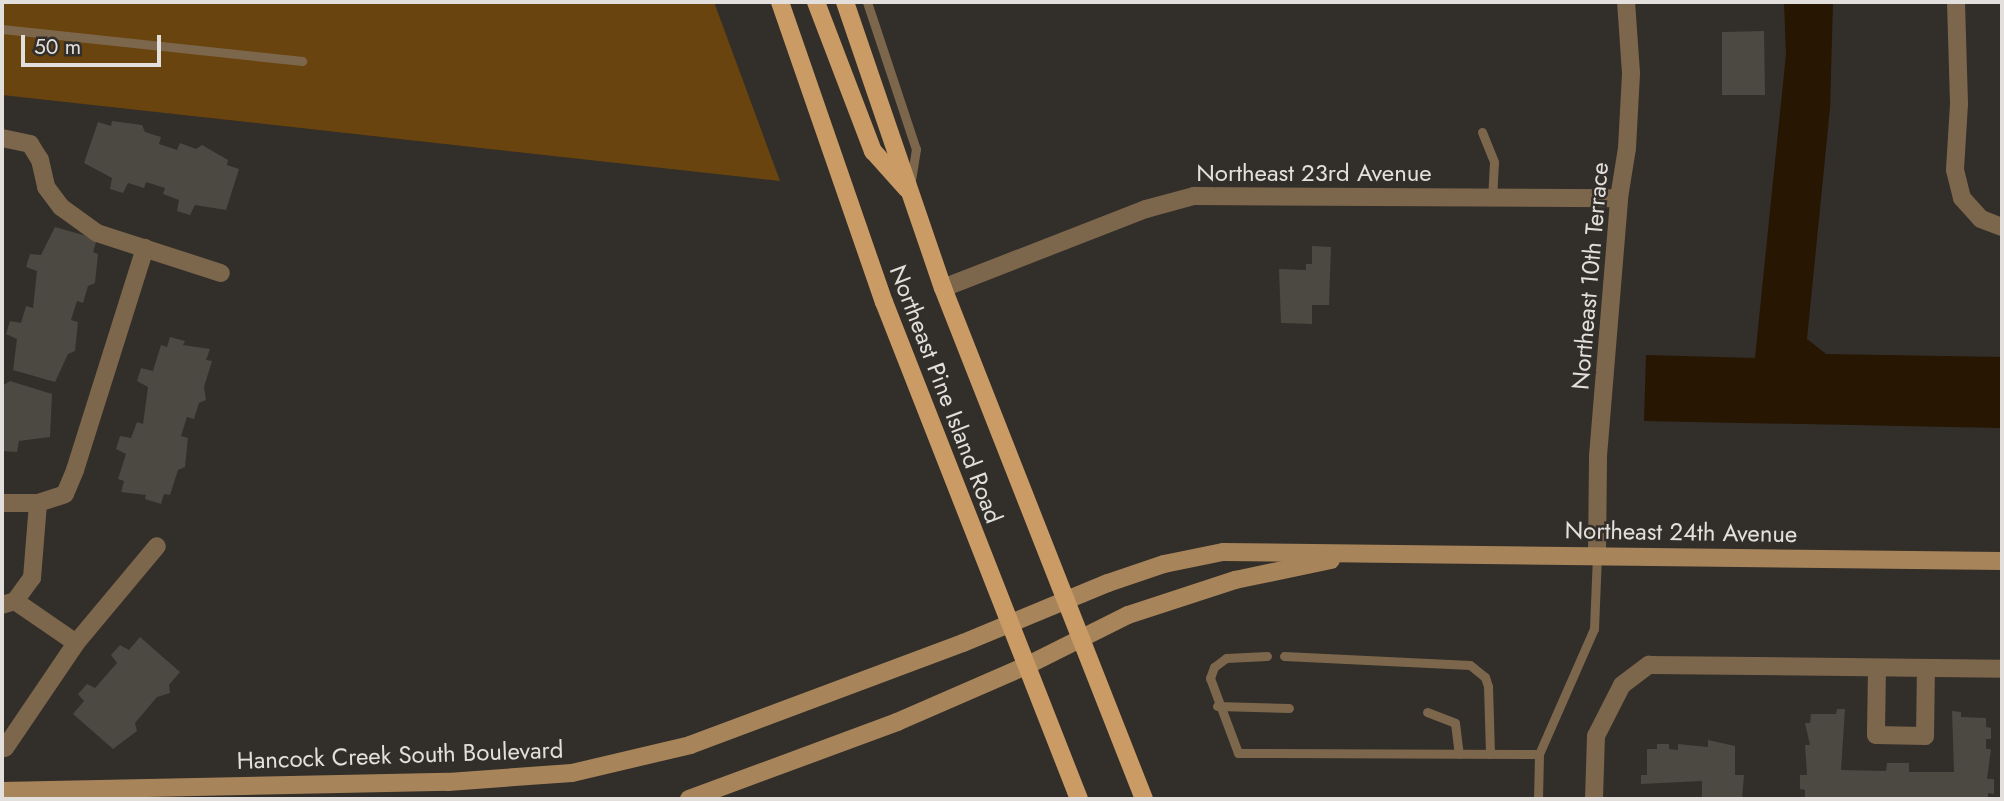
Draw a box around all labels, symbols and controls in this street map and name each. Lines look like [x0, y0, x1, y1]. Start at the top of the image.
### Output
scale bar [24, 21, 164, 65]
text: 50 m [34, 32, 81, 62]
street label: Northeast 23rd Avenue [1196, 159, 1432, 187]
street label: Northeast 10th Terrace [1566, 161, 1614, 391]
street label: Northeast Pine Island Road [883, 261, 1009, 527]
street label: Northeast 24th Avenue [1564, 516, 1798, 548]
street label: Hancock Creek South Boulevard [236, 735, 564, 775]

